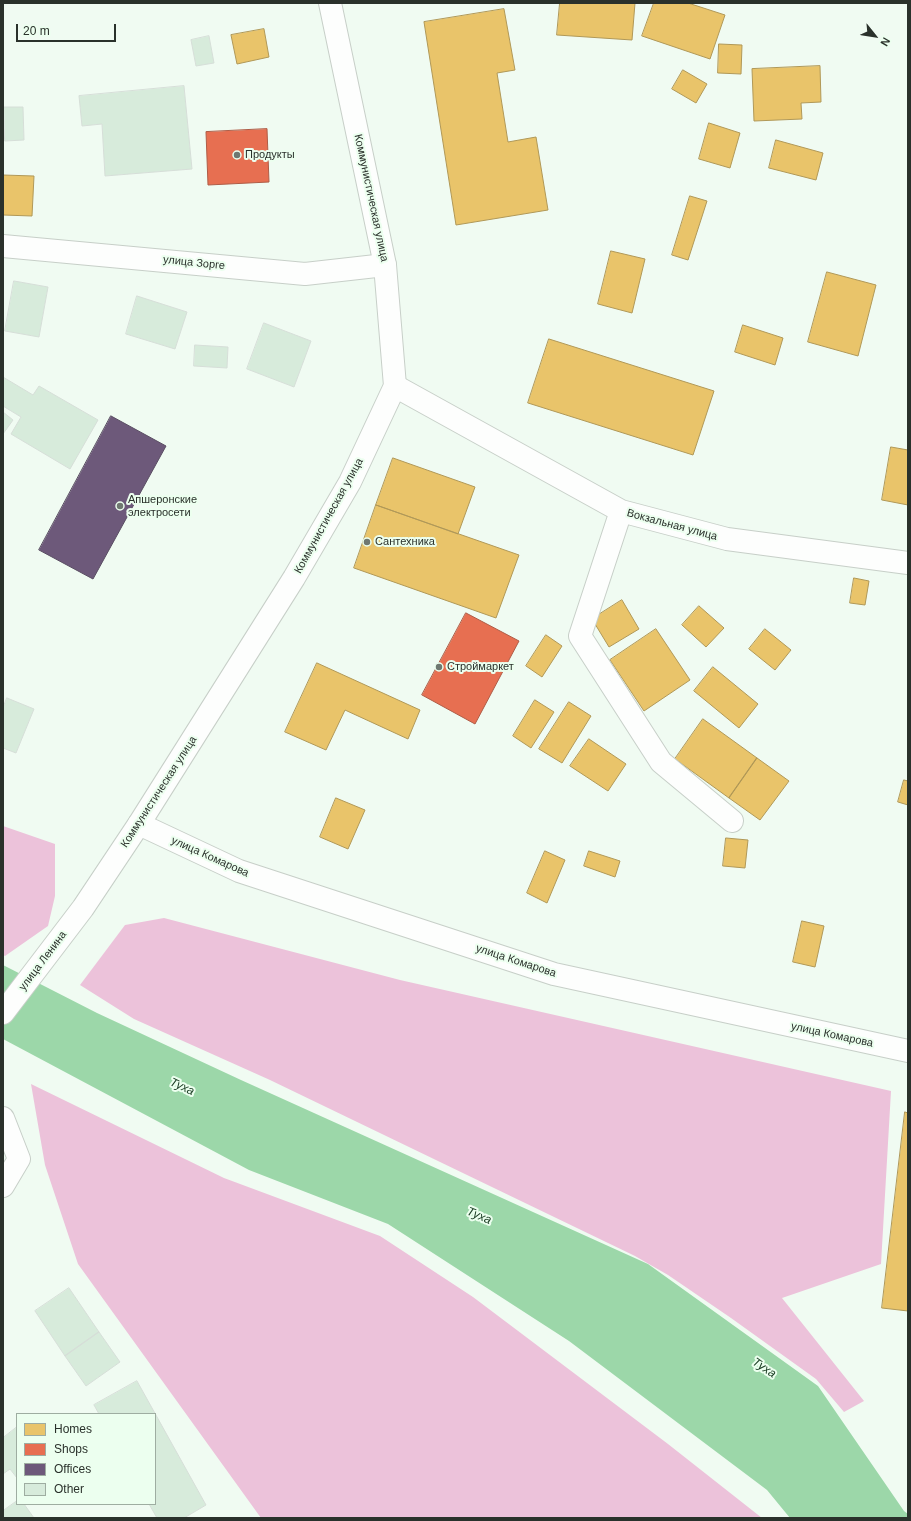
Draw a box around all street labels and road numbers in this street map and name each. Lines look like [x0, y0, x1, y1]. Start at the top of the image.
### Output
street label: Коммунистическая улица [351, 133, 391, 263]
street label: улица Зорге [162, 253, 226, 273]
street label: Коммунистическая улица [292, 456, 366, 576]
street label: Вокзальная улица [625, 507, 719, 543]
street label: Коммунистическая улица [118, 734, 200, 850]
street label: улица Комарова [169, 834, 251, 880]
street label: улица Ленина [16, 929, 70, 993]
street label: улица Комарова [474, 942, 558, 980]
street label: улица Комарова [790, 1020, 874, 1050]

